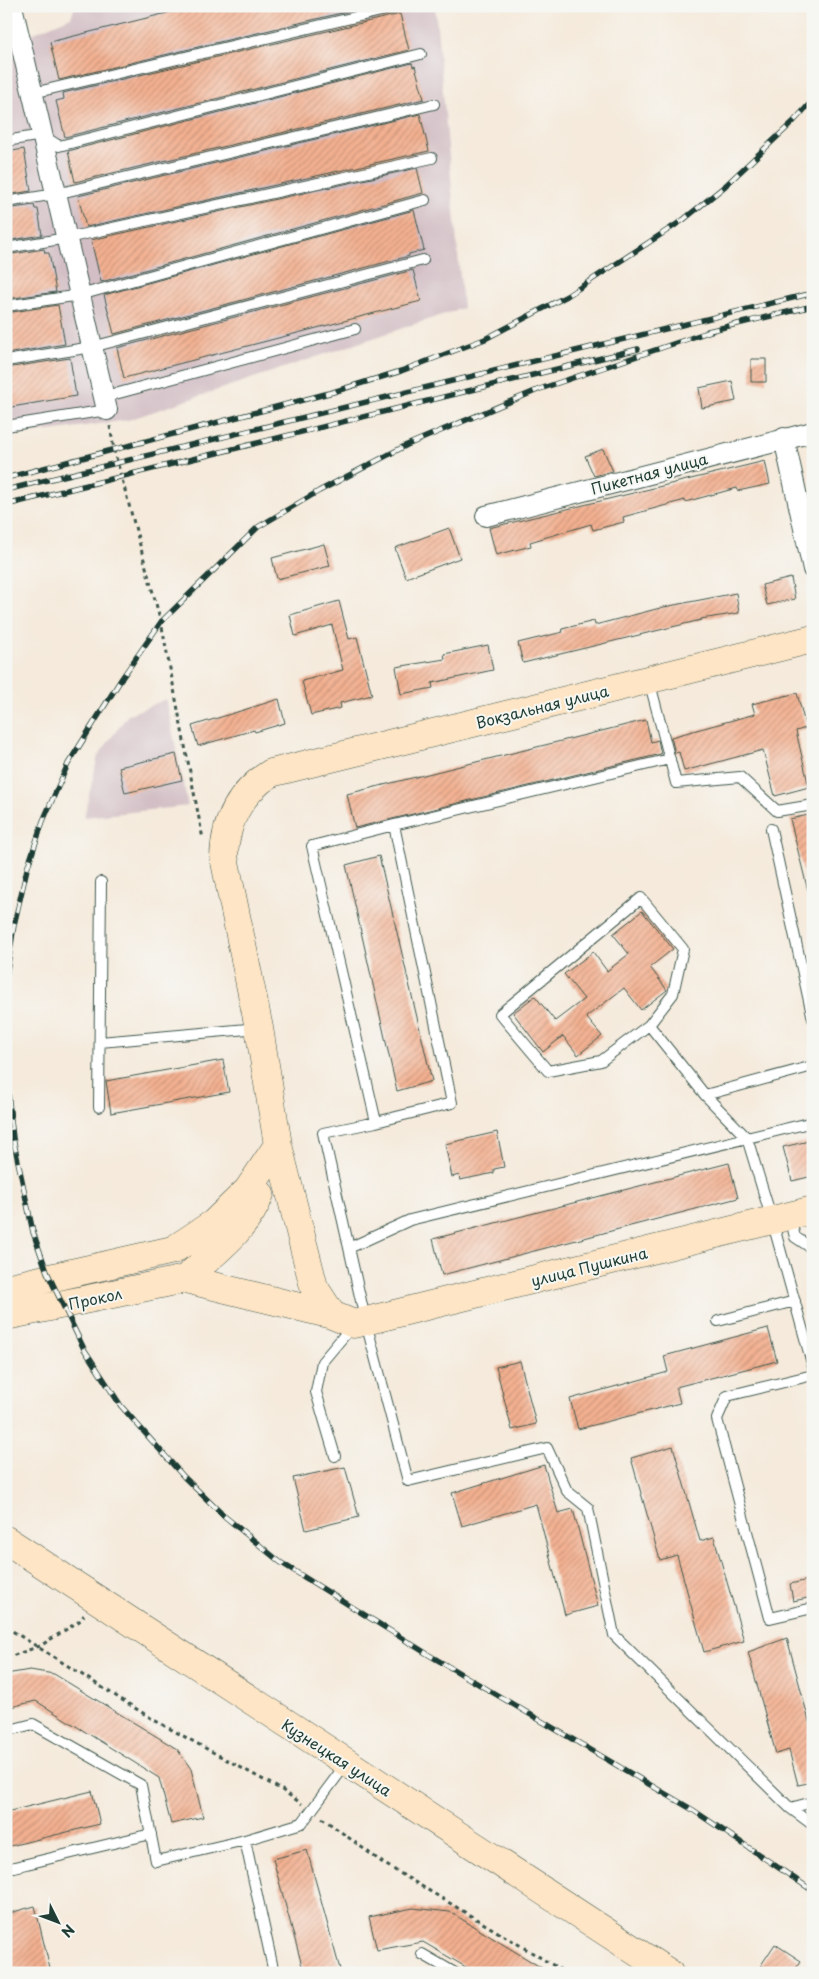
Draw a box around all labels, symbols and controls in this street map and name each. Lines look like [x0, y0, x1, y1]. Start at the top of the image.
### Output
street label: Пикетная улица [588, 446, 711, 500]
street label: Вокзальная улица [473, 678, 611, 734]
street label: улица Пушкина [528, 1240, 650, 1292]
street label: Прокол [66, 1281, 124, 1315]
street label: Кузнецкая улица [277, 1713, 397, 1802]
north arrow [32, 1896, 82, 1946]
text: N [57, 1920, 80, 1942]

